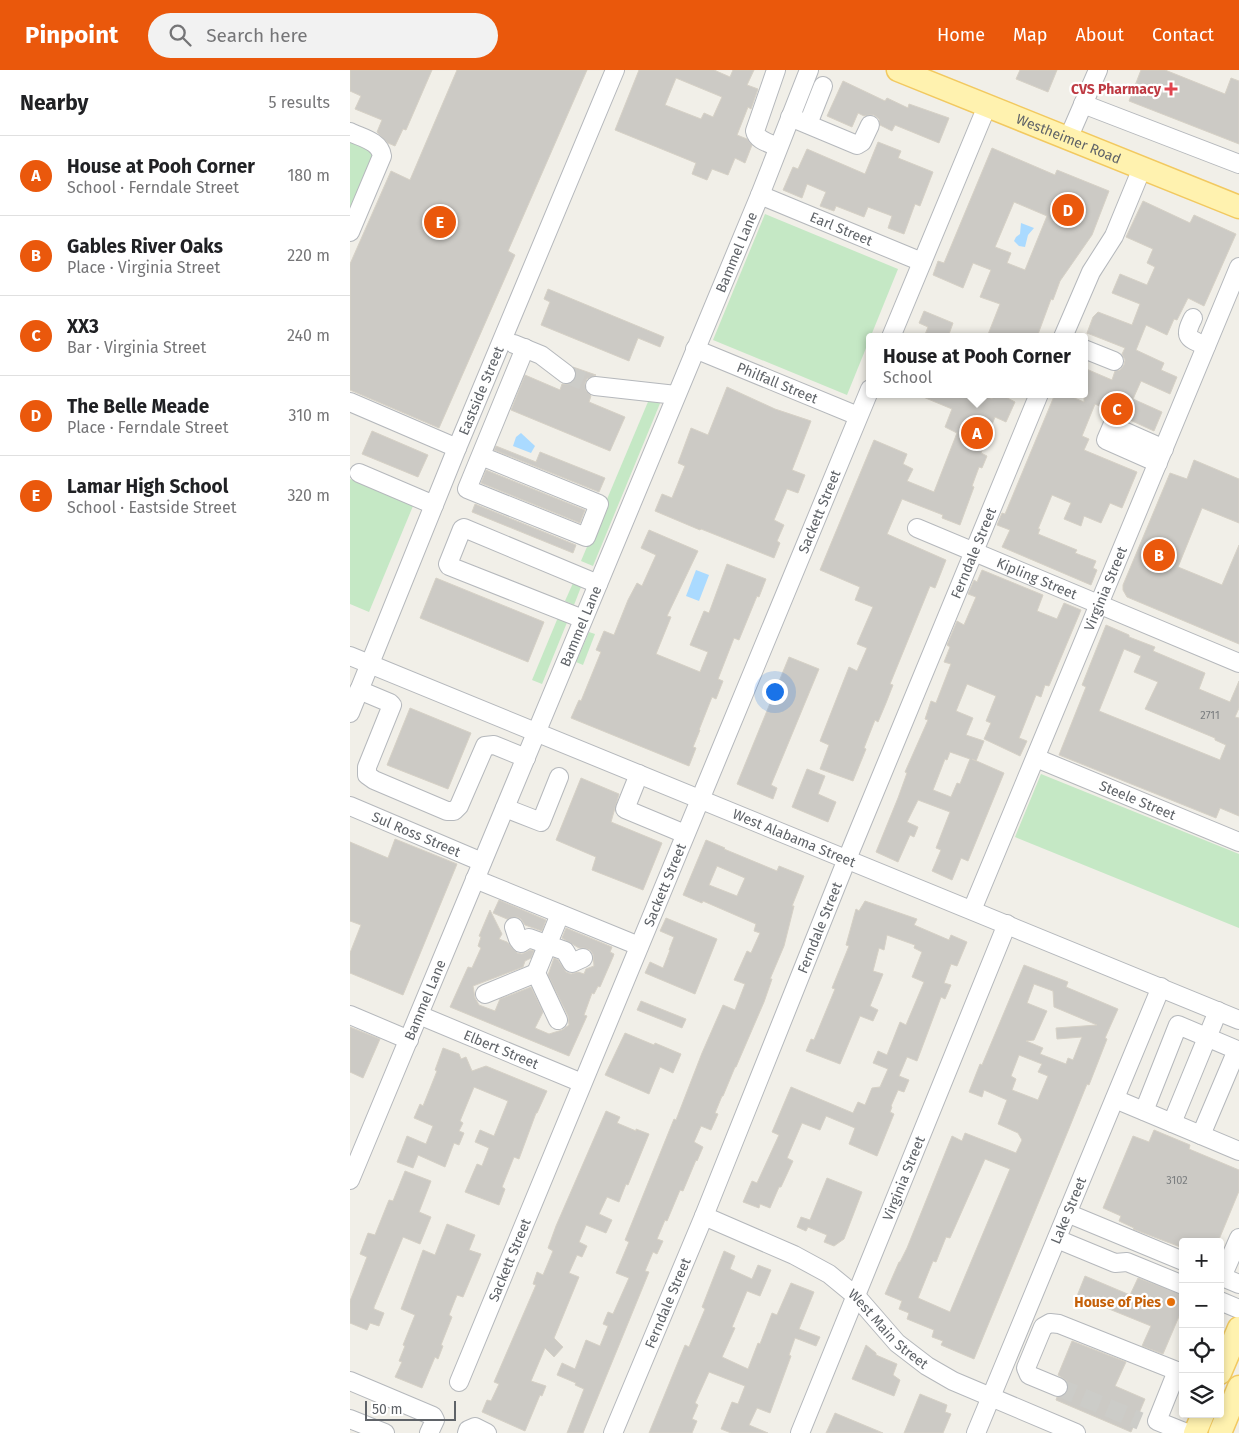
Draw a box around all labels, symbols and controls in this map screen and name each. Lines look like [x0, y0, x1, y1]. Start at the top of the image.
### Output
search box [148, 13, 498, 58]
text: Pinpoint [25, 21, 118, 49]
icon: search [166, 21, 194, 49]
text: Search here [206, 24, 308, 47]
text: Home [937, 24, 985, 46]
text: Map [1013, 24, 1047, 46]
text: About [1075, 24, 1124, 46]
text: Contact [1152, 24, 1214, 46]
place label: CVS Pharmacy [1071, 81, 1162, 98]
marker: CVS Pharmacy [1165, 83, 1177, 95]
text: Nearby [20, 90, 88, 116]
text: 5 results [269, 93, 330, 112]
street label: Westheimer Road [1014, 110, 1123, 168]
text: House at Pooh Corner [67, 155, 255, 178]
text: A [31, 166, 41, 185]
text: 180 m [287, 166, 330, 185]
text: School · Ferndale Street [67, 178, 239, 197]
pin: D [1052, 191, 1084, 229]
pin: E [424, 203, 456, 241]
street label: Bammel Lane [712, 209, 761, 295]
street label: Earl Street [807, 209, 876, 250]
text: Gables River Oaks [67, 235, 223, 258]
text: B [31, 246, 41, 265]
text: 220 m [287, 246, 330, 265]
text: Place · Virginia Street [67, 258, 220, 277]
text: XX3 [67, 315, 99, 338]
text: C [31, 326, 41, 345]
text: 240 m [287, 326, 330, 345]
popup [866, 333, 1088, 398]
text: Bar · Virginia Street [67, 338, 206, 357]
street label: Eastside Street [455, 343, 508, 438]
text: House at Pooh Corner [883, 345, 1071, 368]
street label: Philfall Street [734, 359, 821, 408]
text: School [883, 368, 932, 387]
pin: C [1101, 390, 1133, 428]
text: The Belle Meade [67, 395, 209, 418]
text: D [31, 406, 41, 425]
text: 310 m [289, 406, 330, 425]
pin: A [961, 414, 993, 452]
text: Place · Ferndale Street [67, 418, 228, 437]
street label: Sackett Street [795, 467, 845, 556]
text: Lamar High School [67, 475, 228, 498]
text: E [32, 486, 40, 505]
text: 320 m [287, 486, 330, 505]
text: School · Eastside Street [67, 498, 237, 517]
street label: Ferndale Street [947, 504, 1001, 601]
pin: B [1143, 536, 1175, 574]
street label: Virginia Street [1081, 543, 1131, 633]
street label: Kipling Street [994, 554, 1080, 604]
street label: Bammel Lane [557, 583, 605, 669]
your location [762, 679, 788, 705]
house number: 2711 [1200, 709, 1220, 722]
street label: Steele Street [1097, 777, 1179, 824]
street label: West Alabama Street [730, 806, 859, 871]
street label: Sul Ross Street [369, 808, 464, 861]
street label: Sackett Street [640, 840, 690, 929]
street label: Ferndale Street [794, 879, 846, 976]
street label: Bammel Lane [401, 957, 450, 1043]
street label: Elbert Street [461, 1027, 542, 1073]
street label: Virginia Street [879, 1133, 929, 1223]
street label: Lake Street [1047, 1174, 1091, 1247]
house number: 3102 [1166, 1174, 1188, 1187]
street label: Sackett Street [485, 1215, 535, 1304]
map controls [1179, 1238, 1224, 1418]
button: + [1179, 1238, 1224, 1283]
street label: Ferndale Street [641, 1254, 695, 1351]
button: − [1179, 1283, 1224, 1328]
street label: West Main Street [845, 1285, 932, 1373]
place label: House of Pies [1074, 1294, 1161, 1311]
marker: House of Pies [1165, 1296, 1177, 1308]
button: locate [1179, 1328, 1224, 1373]
button: layers [1179, 1373, 1224, 1418]
scale bar [365, 1398, 456, 1421]
text: 50 m [372, 1401, 403, 1418]

